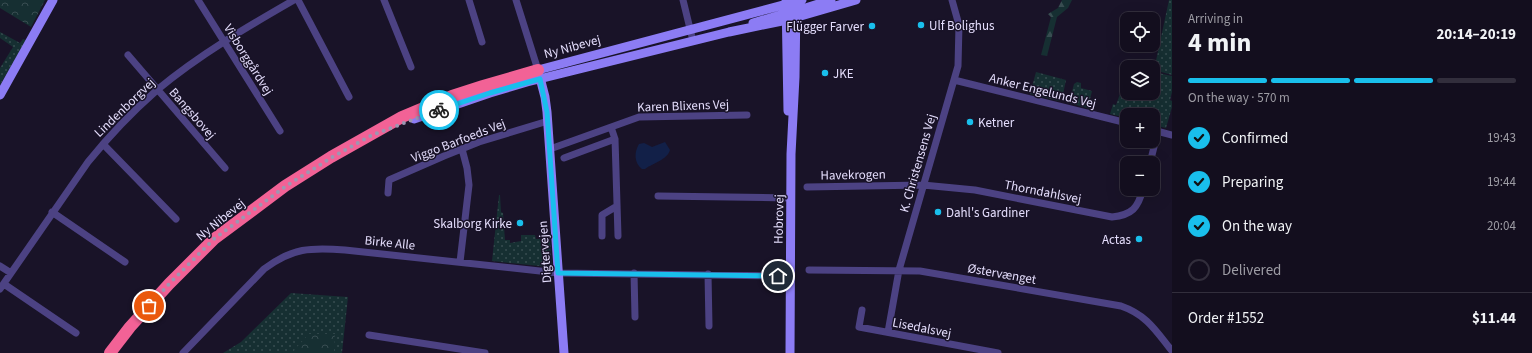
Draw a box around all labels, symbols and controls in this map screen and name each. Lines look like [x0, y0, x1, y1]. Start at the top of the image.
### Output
text: Arriving in [1188, 10, 1243, 28]
map controls [1120, 12, 1160, 196]
button: locate [1120, 12, 1160, 52]
place label: Ulf Bolighus [929, 17, 995, 35]
place label: Flügger Farver [786, 18, 864, 36]
marker: Ulf Bolighus [916, 20, 926, 30]
street label: Visborggårdvej [219, 21, 277, 99]
marker: Flügger Farver [867, 21, 877, 31]
text: 4 min [1188, 24, 1251, 61]
text: 20:14–20:19 [1436, 24, 1516, 45]
street label: Ny Nibevej [542, 31, 603, 63]
button: layers [1120, 60, 1160, 100]
place label: JKE [833, 65, 854, 83]
marker: JKE [820, 68, 830, 78]
street label: Anker Engelunds Vej [987, 69, 1098, 113]
street label: Lindenborgvej [90, 74, 159, 141]
street label: Bangsbovej [165, 84, 220, 143]
text: On the way · 570 m [1188, 89, 1290, 107]
courier [419, 90, 459, 130]
street label: Karen Blixens Vej [637, 95, 729, 117]
icon: bike [428, 99, 450, 121]
button: + [1120, 108, 1160, 148]
street label: K. Christensens Vej [895, 112, 941, 215]
place label: Ketner [978, 114, 1015, 132]
street label: Viggo Barfoeds Vej [409, 115, 508, 167]
marker: Ketner [965, 117, 975, 127]
icon: check [1188, 127, 1210, 149]
text: Confirmed [1222, 128, 1288, 149]
text: 19:43 [1487, 129, 1516, 147]
button: − [1120, 156, 1160, 196]
street label: Havekrogen [820, 165, 886, 185]
icon: check [1188, 171, 1210, 193]
text: Preparing [1222, 172, 1283, 193]
text: 19:44 [1487, 173, 1516, 191]
street label: Thorndahlsvej [1003, 176, 1083, 208]
street label: Hobrovej [770, 194, 788, 244]
street label: Ny Nibevej [192, 195, 249, 245]
place label: Dahl's Gardiner [946, 204, 1030, 222]
marker: Dahl's Gardiner [933, 207, 943, 217]
place label: Skalborg Kirke [433, 215, 512, 233]
icon: check [1188, 215, 1210, 237]
text: On the way [1222, 216, 1292, 237]
text: 20:04 [1487, 217, 1516, 235]
marker: Skalborg Kirke [515, 218, 525, 228]
street label: Digtervejen [534, 220, 556, 284]
street label: Birke Alle [364, 231, 416, 255]
place label: Actas [1102, 231, 1132, 249]
marker: Actas [1134, 234, 1144, 244]
pin [761, 259, 795, 293]
street label: Østervænget [966, 259, 1038, 289]
text: Delivered [1222, 260, 1281, 281]
icon: home [767, 265, 789, 287]
pin [132, 289, 166, 323]
icon: bag [138, 295, 160, 317]
text: Order #1552 [1188, 308, 1264, 329]
text: $11.44 [1472, 308, 1516, 329]
street label: Lisedalsvej [891, 313, 953, 343]

